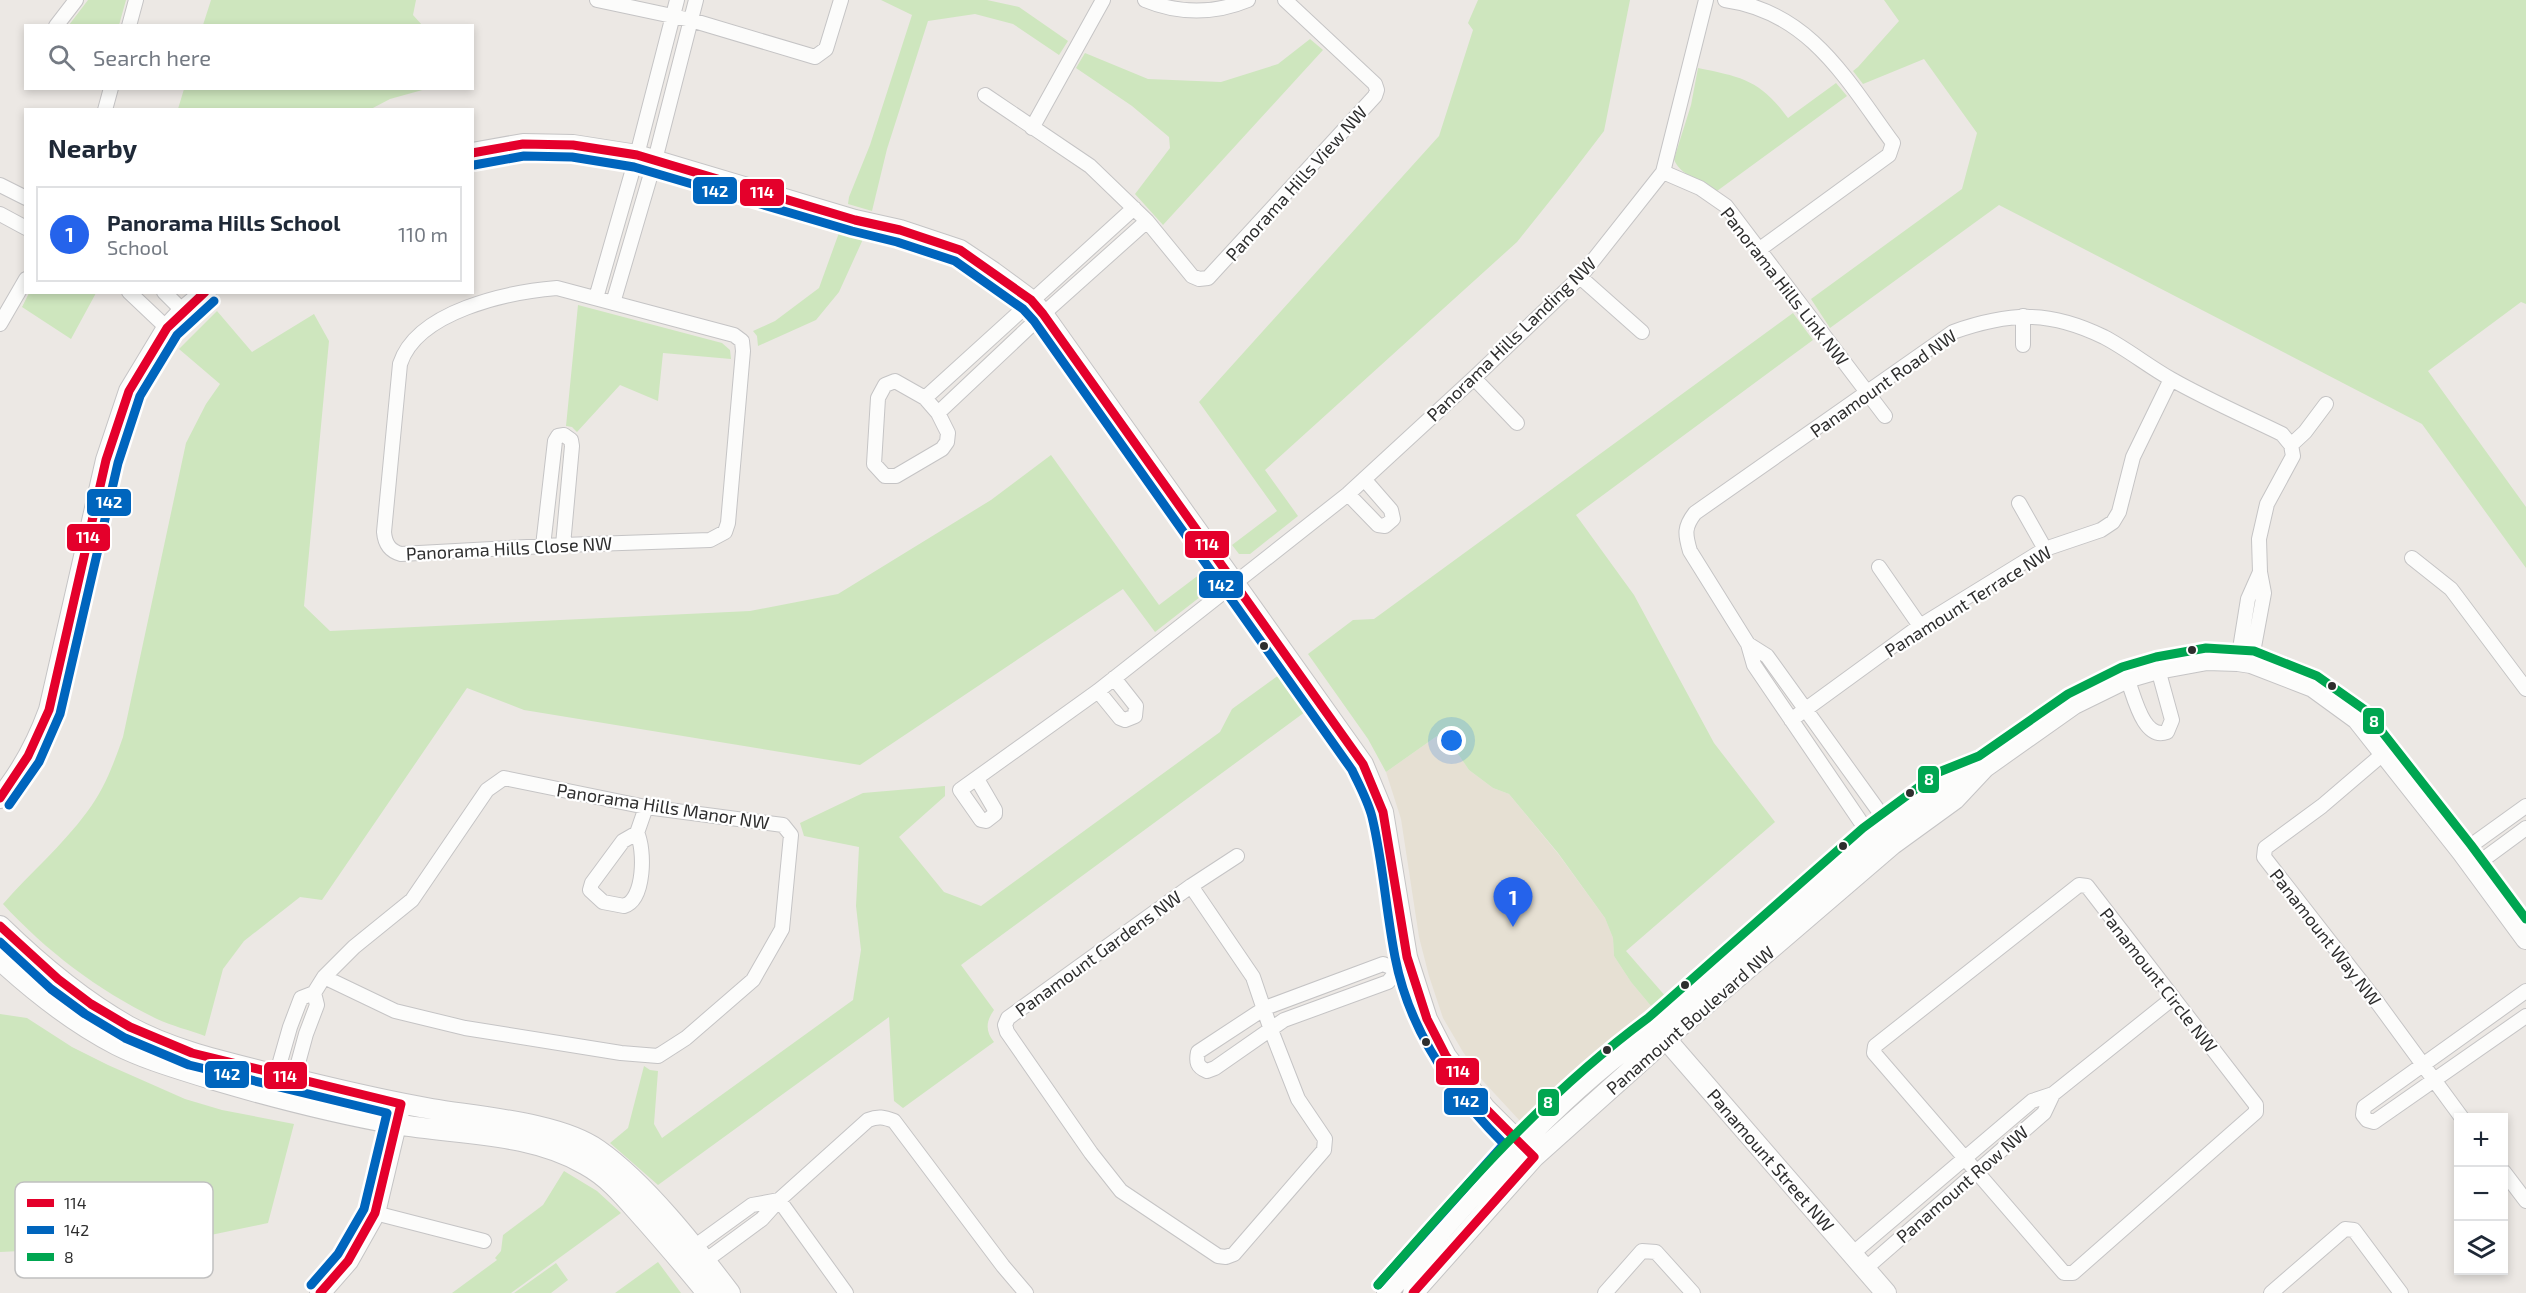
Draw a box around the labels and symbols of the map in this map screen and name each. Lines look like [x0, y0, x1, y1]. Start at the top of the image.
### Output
street label: Panorama Hills View NW [1221, 101, 1371, 265]
line badge: 142 [692, 176, 738, 205]
line badge: 114 [739, 178, 785, 207]
text: 142 [702, 181, 728, 200]
text: 114 [750, 182, 774, 201]
street label: Panorama Hills Link NW [1716, 202, 1854, 370]
street label: Panorama Hills Landing NW [1422, 252, 1600, 426]
street label: Panamount Road NW [1806, 324, 1960, 442]
line badge: 142 [86, 488, 132, 517]
text: 142 [96, 492, 122, 511]
line badge: 114 [66, 523, 111, 552]
text: 114 [76, 527, 100, 546]
line badge: 114 [1184, 530, 1230, 559]
street label: Panorama Hills Close NW [405, 532, 613, 564]
text: 114 [1195, 534, 1219, 553]
street label: Panamount Terrace NW [1881, 541, 2055, 661]
line badge: 142 [1198, 570, 1244, 599]
text: 142 [1208, 575, 1234, 594]
unlabelled marker [1258, 640, 1270, 652]
unlabelled marker [2186, 644, 2198, 656]
unlabelled marker [2326, 680, 2338, 692]
line badge: 8 [2362, 707, 2385, 735]
text: 8 [2369, 711, 2379, 730]
your location [1437, 726, 1466, 755]
line badge: 8 [1917, 765, 1940, 794]
text: 8 [1924, 769, 1934, 788]
street label: Panorama Hills Manor NW [555, 778, 771, 834]
unlabelled marker [1904, 787, 1916, 799]
unlabelled marker [1837, 840, 1849, 852]
street label: Panamount Way NW [2266, 864, 2386, 1010]
pin: 1 [1494, 878, 1532, 927]
street label: Panamount Gardens NW [1011, 885, 1185, 1021]
street label: Panamount Circle NW [2096, 903, 2222, 1057]
street label: Panamount Boulevard NW [1601, 941, 1779, 1099]
unlabelled marker [1679, 979, 1691, 991]
unlabelled marker [1420, 1036, 1432, 1048]
unlabelled marker [1601, 1044, 1613, 1056]
line badge: 114 [1435, 1057, 1480, 1086]
line badge: 142 [204, 1060, 250, 1089]
line badge: 114 [263, 1061, 308, 1090]
text: 114 [1446, 1061, 1470, 1080]
text: 142 [214, 1064, 240, 1083]
text: 114 [273, 1066, 297, 1085]
street label: Panamount Street NW [1703, 1084, 1839, 1236]
line badge: 142 [1443, 1087, 1489, 1116]
line badge: 8 [1537, 1088, 1560, 1117]
text: 142 [1453, 1091, 1479, 1110]
text: 8 [1543, 1092, 1553, 1111]
street label: Panamount Row NW [1891, 1121, 2033, 1247]
legend [15, 1182, 213, 1278]
text: 114 [64, 1193, 87, 1212]
text: 142 [64, 1220, 89, 1239]
text: 8 [64, 1247, 74, 1266]

